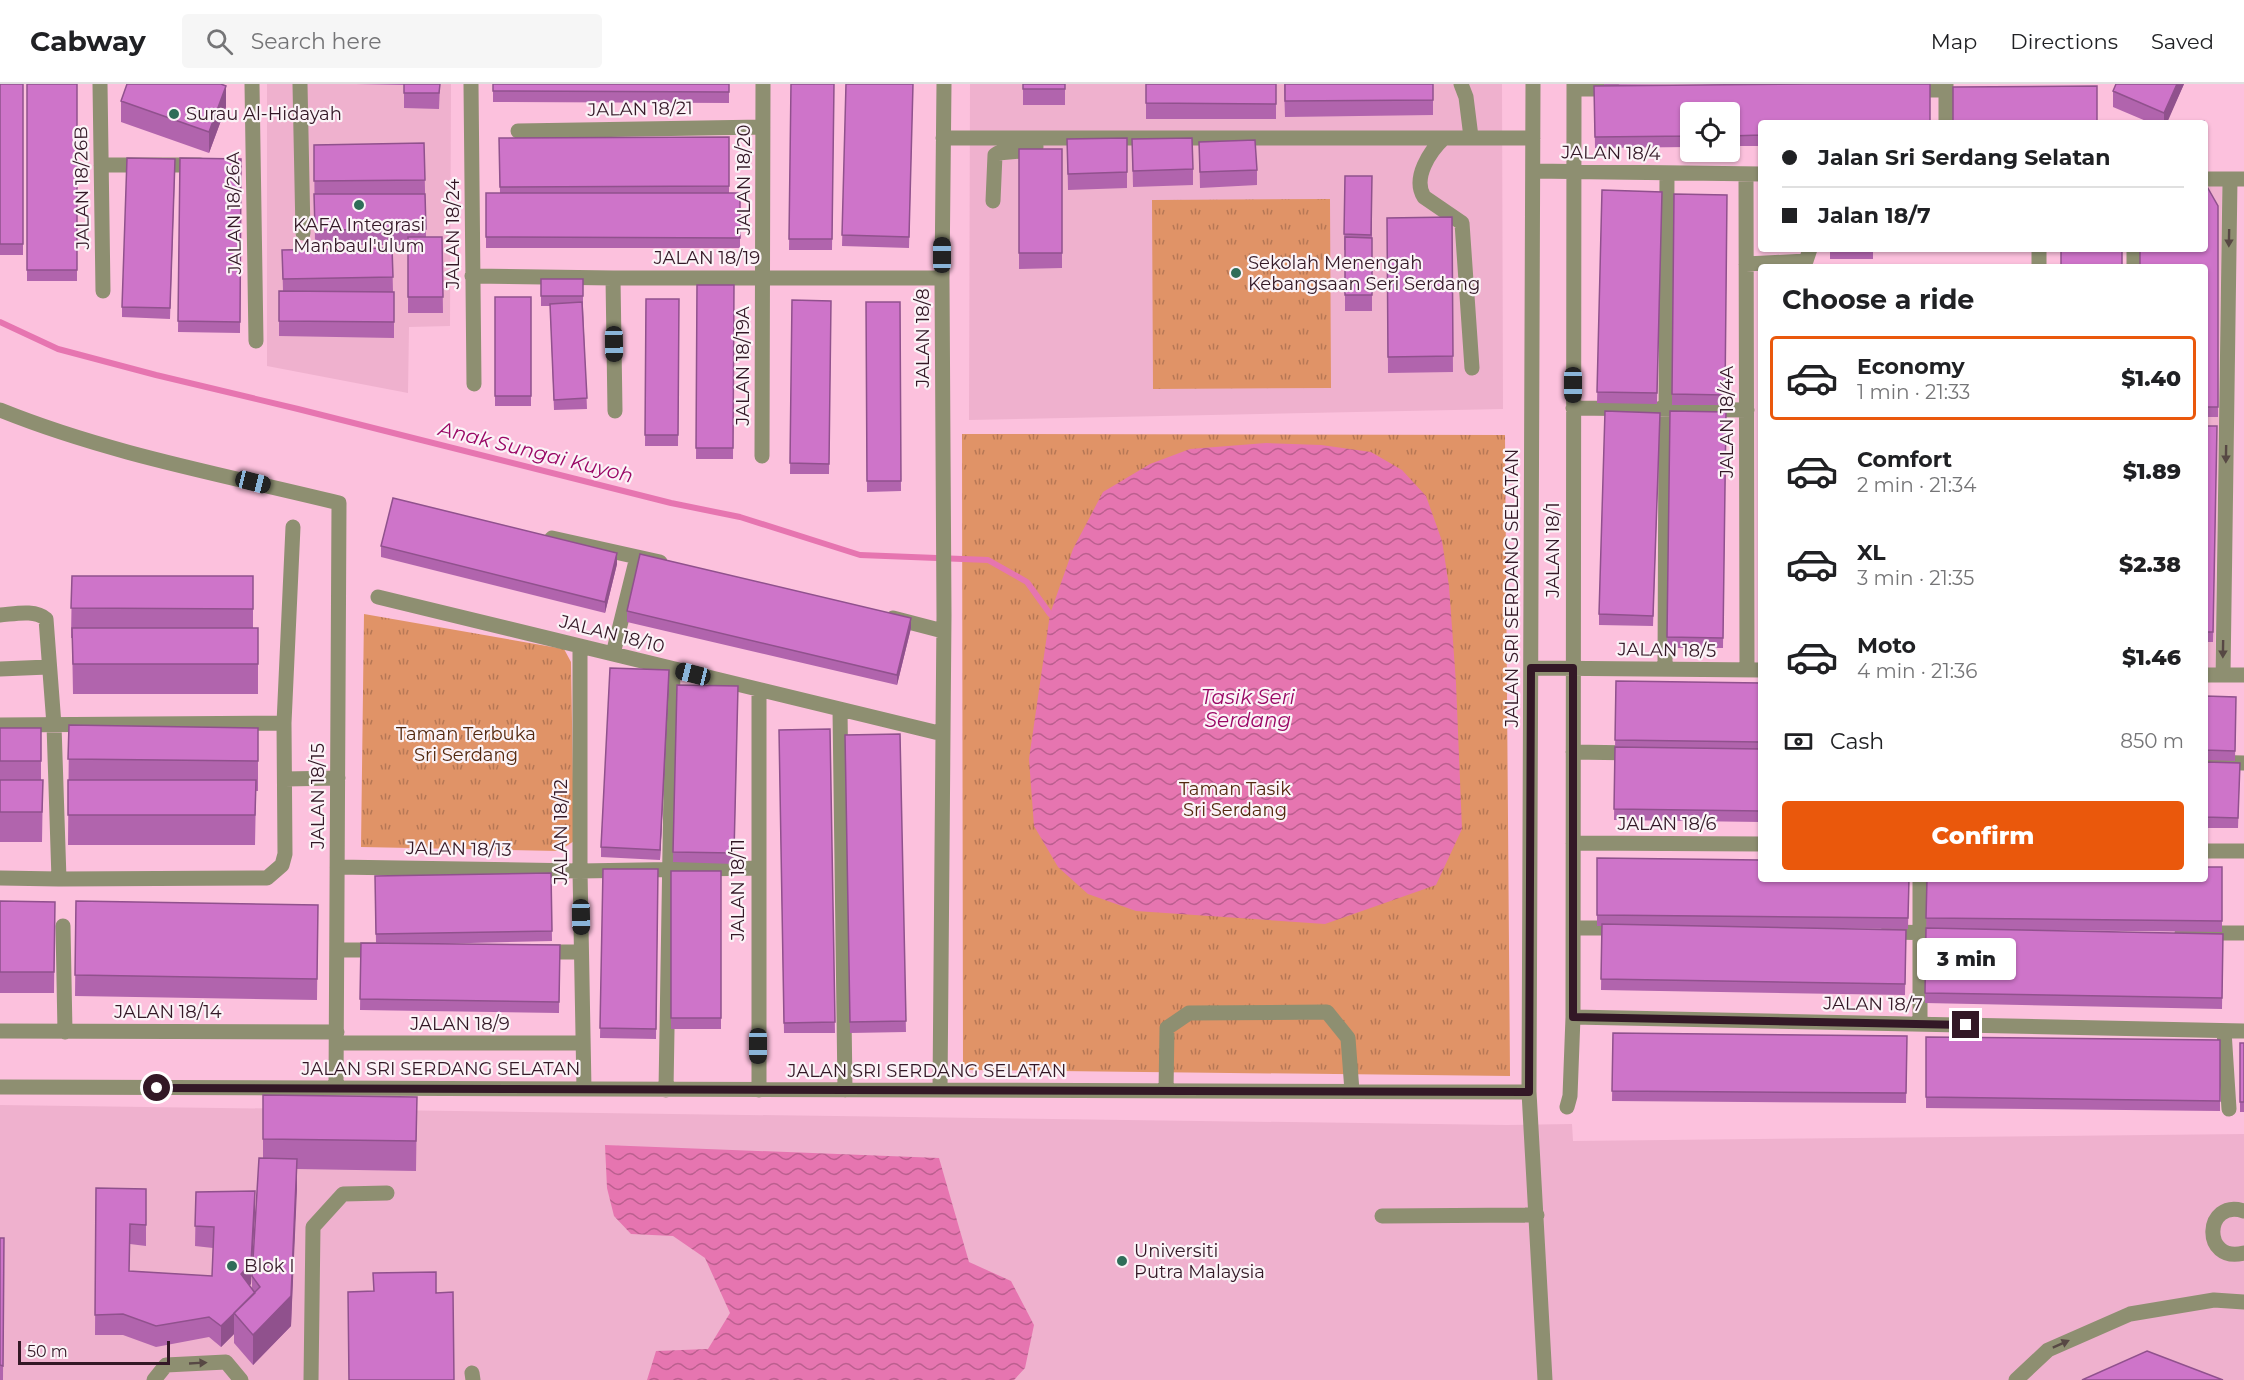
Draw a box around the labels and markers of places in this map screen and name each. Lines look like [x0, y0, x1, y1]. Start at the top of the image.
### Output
place label: Surau Al-Hidayah [186, 103, 342, 125]
marker: Surau Al-Hidayah [167, 107, 181, 121]
marker: KAFA Integrasi Manbaul'ulum [352, 198, 366, 212]
place label: KAFA Integrasi Manbaul'ulum [293, 214, 425, 257]
place label: Sekolah Menengah Kebangsaan Seri Serdang [1248, 252, 1480, 295]
marker: Sekolah Menengah Kebangsaan Seri Serdang [1229, 266, 1243, 280]
place label: Universiti Putra Malaysia [1134, 1240, 1265, 1283]
marker: Universiti Putra Malaysia [1115, 1254, 1129, 1268]
place label: Blok I [244, 1255, 295, 1277]
marker: Blok I [225, 1259, 239, 1273]

